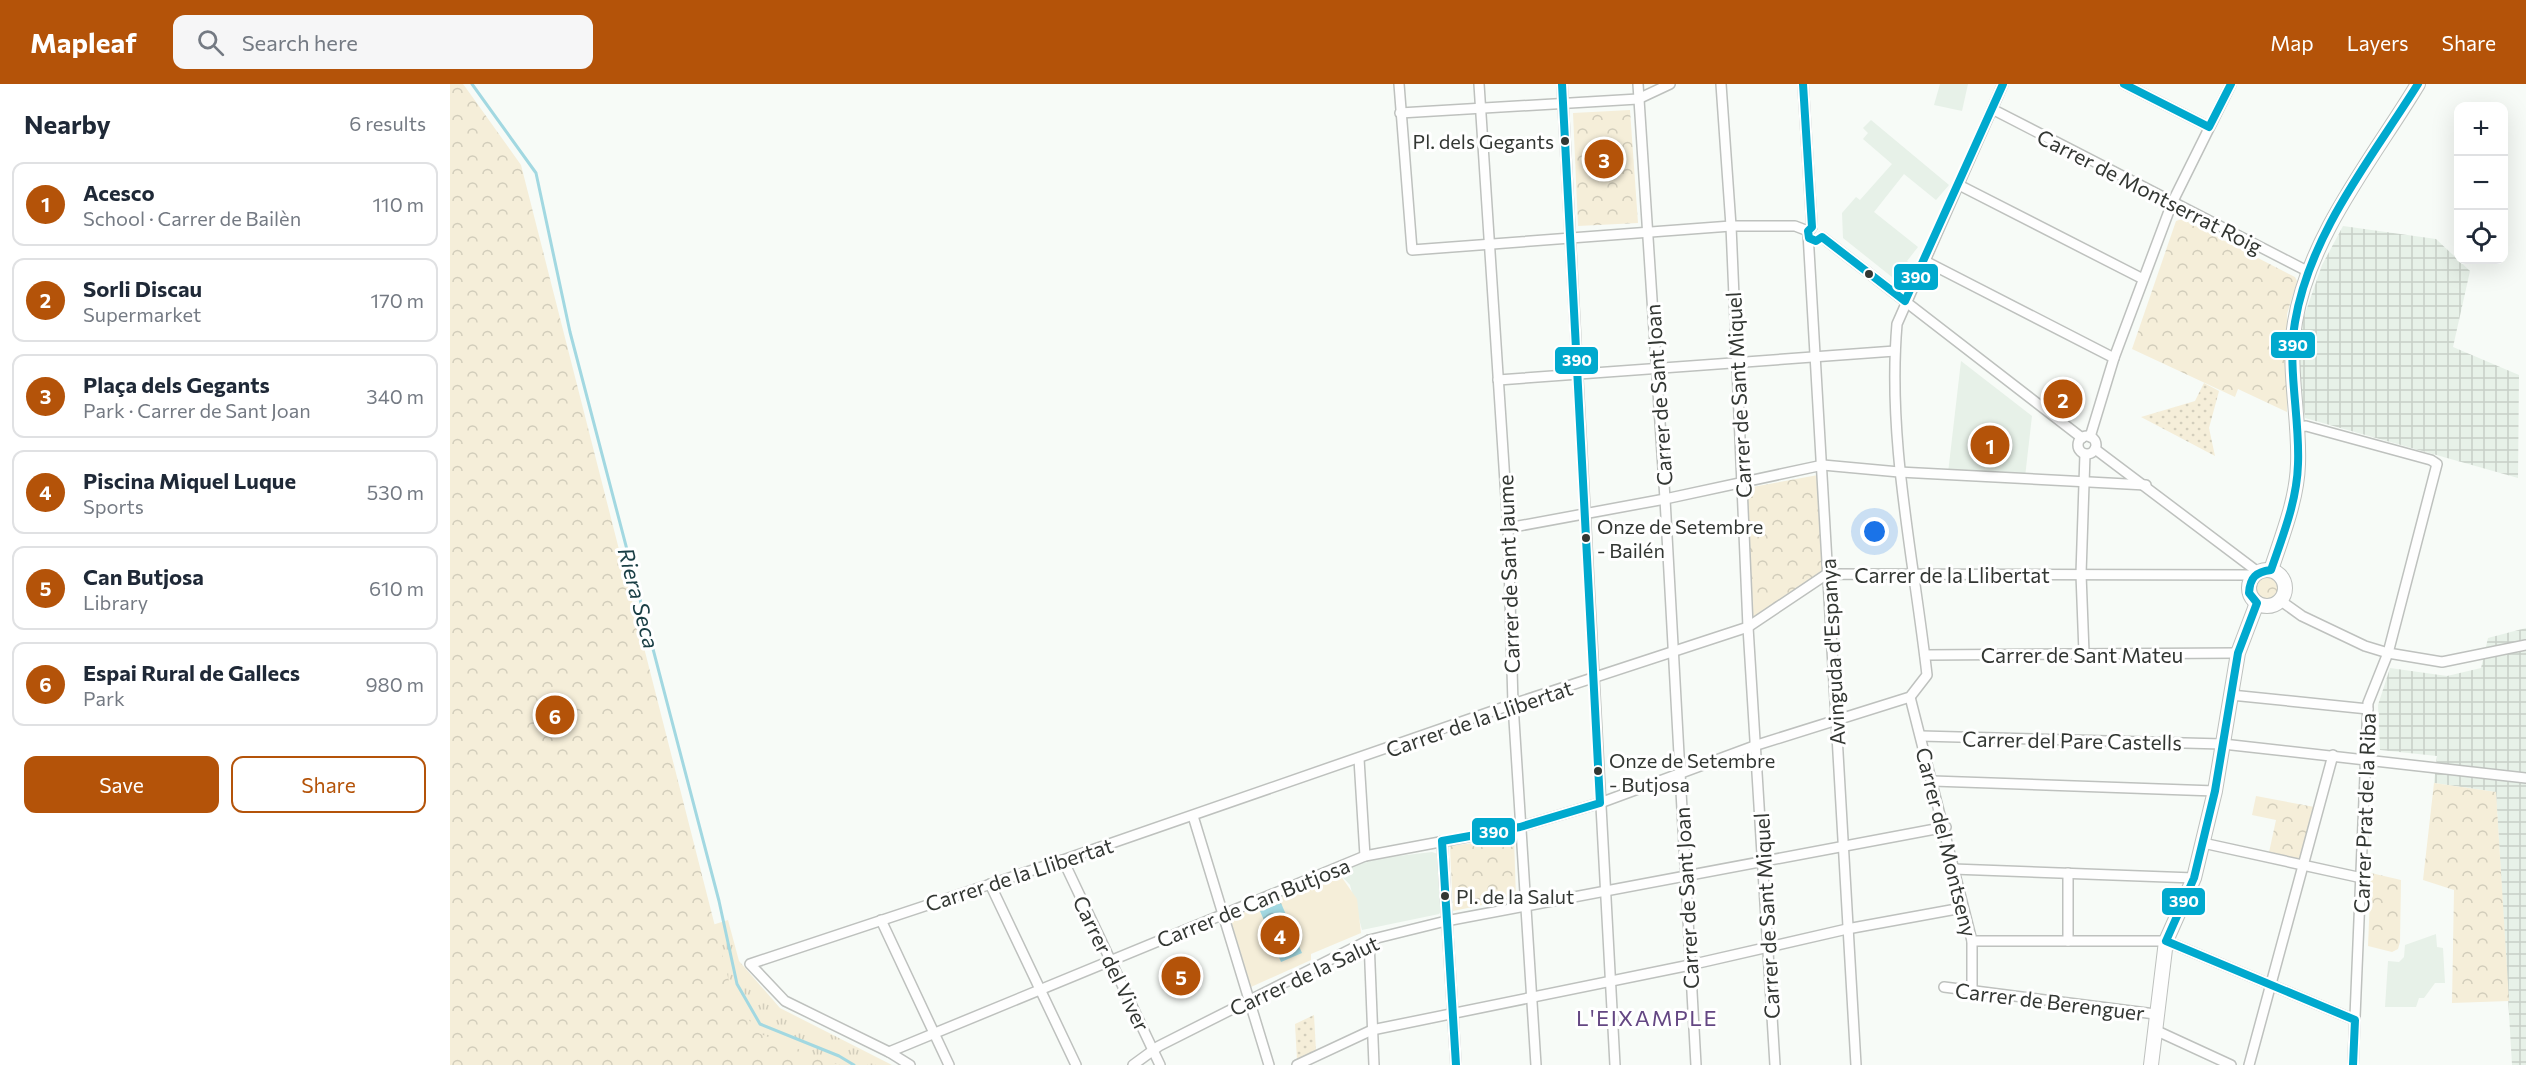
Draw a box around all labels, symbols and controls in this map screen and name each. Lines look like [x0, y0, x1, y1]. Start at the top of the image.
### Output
search box [173, 15, 593, 69]
text: Mapleaf [30, 25, 137, 59]
icon: search [194, 26, 227, 59]
text: Search here [242, 29, 358, 56]
text: Map [2270, 30, 2314, 55]
text: Layers [2347, 30, 2409, 55]
text: Share [2442, 30, 2496, 55]
map controls [2454, 102, 2508, 264]
button: + [2454, 102, 2508, 156]
text: Nearby [24, 108, 111, 139]
text: 6 results [349, 111, 426, 135]
street label: Carrer de Montserrat Roig [2033, 123, 2267, 259]
place label: Pl. dels Gegants [1413, 129, 1554, 153]
marker: Pl. dels Gegants [1559, 135, 1571, 147]
pin: 3 [1584, 136, 1624, 182]
button: − [2454, 156, 2508, 210]
text: Acesco [83, 179, 155, 206]
text: 1 [41, 192, 50, 216]
text: 110 m [373, 192, 424, 216]
text: School · Carrer de Bailèn [83, 206, 301, 230]
button: locate [2454, 210, 2508, 264]
line badge: 390 [1893, 263, 1939, 291]
text: 390 [1901, 267, 1931, 286]
unlabelled marker [1863, 268, 1875, 280]
text: Sorli Discau [83, 275, 202, 302]
text: 2 [40, 288, 51, 312]
text: 170 m [371, 288, 424, 312]
street label: Carrer de Sant Miquel [1720, 291, 1756, 499]
text: Supermarket [83, 302, 201, 326]
street label: Carrer de Sant Joan [1639, 303, 1677, 487]
line badge: 390 [2270, 331, 2316, 359]
text: 390 [2278, 335, 2308, 354]
line badge: 390 [1554, 346, 1599, 375]
text: 390 [1562, 350, 1592, 369]
text: Plaça dels Gegants [83, 371, 270, 398]
pin: 2 [2044, 376, 2082, 422]
text: 3 [40, 384, 51, 408]
text: 340 m [366, 384, 424, 408]
text: Park · Carrer de Sant Joan [83, 398, 311, 422]
pin: 1 [1970, 422, 2010, 468]
text: Piscina Miquel Luque [83, 467, 296, 494]
street label: Carrer de Sant Jaume [1492, 474, 1524, 674]
text: 4 [39, 480, 52, 504]
text: 530 m [367, 480, 424, 504]
text: Sports [83, 494, 144, 518]
place label: Onze de Setembre - Bailén [1597, 514, 1763, 562]
your location [1860, 517, 1889, 546]
marker: Onze de Setembre - Bailén [1580, 532, 1592, 544]
water label: Riera Seca [613, 545, 665, 651]
street label: Avinguda d'Espanya [1815, 558, 1849, 746]
street label: Carrer de la Llibertat [1854, 562, 2050, 587]
text: Can Butjosa [83, 563, 204, 590]
text: 5 [40, 576, 51, 600]
text: 610 m [369, 576, 424, 600]
text: Library [83, 590, 148, 614]
street label: Carrer de Sant Mateu [1981, 642, 2183, 667]
text: Espai Rural de Gallecs [83, 659, 300, 686]
text: 6 [39, 672, 52, 696]
text: 980 m [365, 672, 424, 696]
street label: Carrer de la Llibertat [1382, 674, 1576, 762]
text: Park [83, 686, 125, 710]
pin: 6 [536, 692, 574, 738]
street label: Carrer Prat de la Riba [2348, 712, 2380, 914]
street label: Carrer del Pare Castells [1962, 726, 2182, 754]
street label: Carrer del Montseny [1911, 745, 1983, 939]
place label: Onze de Setembre - Butjosa [1609, 748, 1775, 796]
button: Save [24, 756, 219, 813]
button: Share [231, 756, 426, 813]
marker: Onze de Setembre - Butjosa [1592, 765, 1604, 777]
street label: Carrer de Sant Joan [1669, 806, 1703, 990]
street label: Carrer de Sant Miquel [1748, 812, 1784, 1020]
line badge: 390 [1471, 817, 1516, 846]
text: 390 [1479, 822, 1509, 841]
street label: Carrer de la Llibertat [922, 832, 1116, 916]
street label: Carrer de Can Butjosa [1153, 852, 1353, 952]
place label: Pl. de la Salut [1456, 884, 1574, 908]
line badge: 390 [2161, 887, 2206, 916]
marker: Pl. de la Salut [1439, 890, 1451, 902]
street label: Carrer del Viver [1068, 891, 1156, 1035]
text: 390 [2169, 891, 2199, 910]
pin: 4 [1260, 912, 1300, 958]
street label: Carrer de la Salut [1225, 929, 1383, 1021]
pin: 5 [1162, 954, 1200, 998]
street label: Carrer de Berenguer [1954, 977, 2146, 1025]
district label: L'EIXAMPLE [1576, 1004, 1718, 1031]

